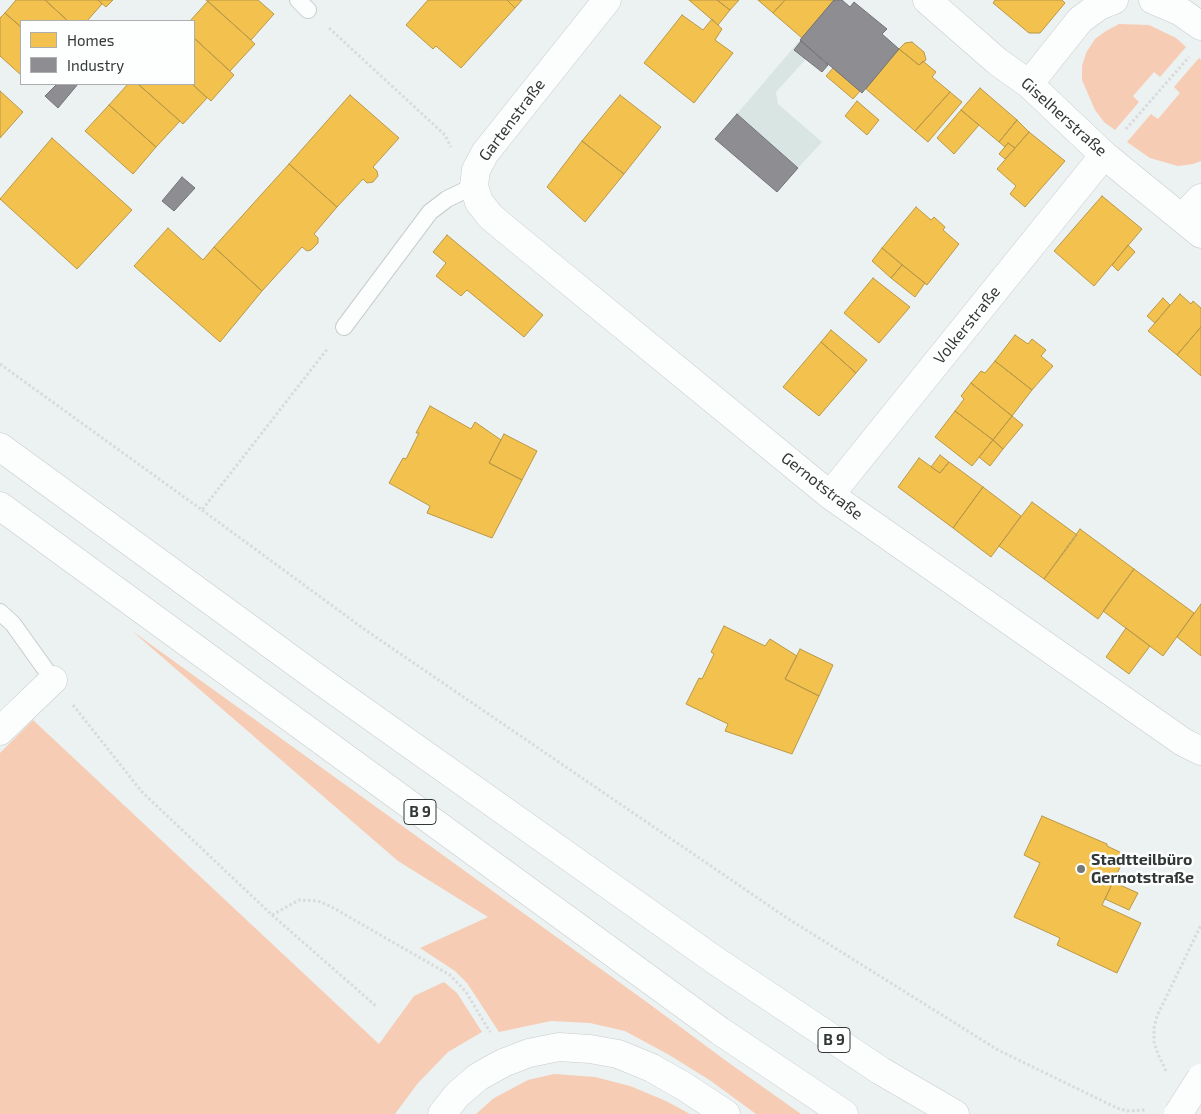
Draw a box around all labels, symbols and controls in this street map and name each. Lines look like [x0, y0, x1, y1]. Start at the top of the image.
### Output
legend [20, 20, 195, 85]
text: Homes [67, 31, 114, 49]
text: Industry [67, 56, 124, 74]
street label: Giselherstraße [1017, 74, 1111, 160]
street label: Gartenstraße [475, 75, 549, 165]
street label: Volkerstraße [930, 282, 1004, 368]
street label: Gernotstraße [777, 448, 867, 524]
road number: B 9 [404, 800, 436, 824]
place label: Stadtteilbüro Gernotstraße [1091, 850, 1194, 888]
marker: Stadtteilbüro Gernotstraße [1075, 863, 1087, 875]
road number: B 9 [818, 1028, 850, 1052]

